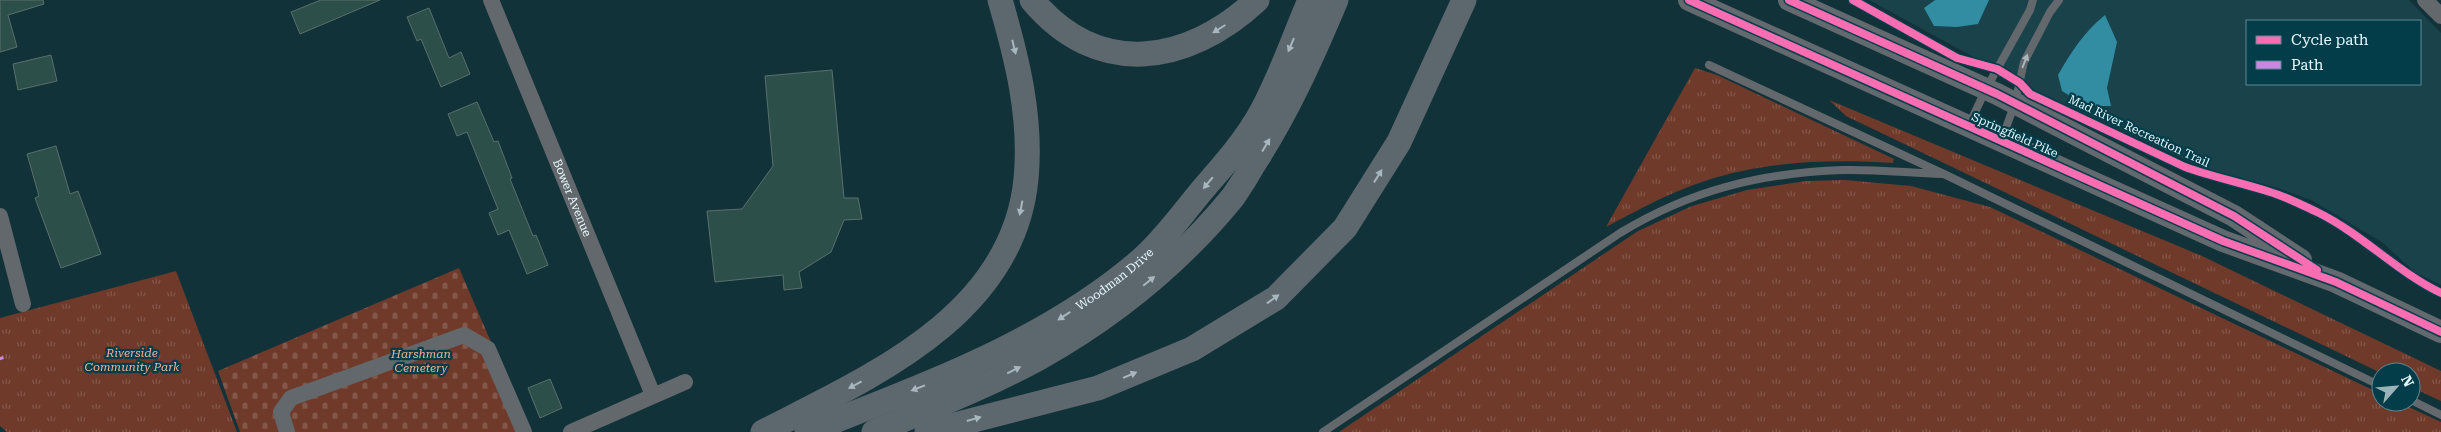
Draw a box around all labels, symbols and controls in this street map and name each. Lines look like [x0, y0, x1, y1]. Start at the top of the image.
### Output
legend [2246, 20, 2421, 85]
one-way arrow [1212, 25, 1225, 34]
text: Cycle path [2291, 31, 2369, 49]
one-way arrow [1286, 38, 1294, 52]
one-way arrow [1010, 39, 1018, 54]
one-way arrow [2022, 54, 2029, 69]
text: Path [2291, 56, 2324, 74]
street label: Mad River Recreation Trail [2066, 92, 2212, 170]
street label: Springfield Pike [1970, 110, 2061, 160]
one-way arrow [1261, 139, 1270, 152]
street label: Bower Avenue [550, 157, 594, 239]
one-way arrow [1373, 170, 1382, 183]
one-way arrow [1203, 177, 1214, 190]
one-way arrow [1017, 200, 1025, 215]
street label: Woodman Drive [1073, 245, 1157, 313]
one-way arrow [1142, 275, 1155, 286]
one-way arrow [1266, 294, 1280, 304]
one-way arrow [1057, 312, 1071, 321]
park label: Riverside Community Park [85, 346, 180, 374]
park label: Harshman Cemetery [390, 347, 451, 375]
north arrow [2371, 362, 2421, 412]
one-way arrow [1007, 366, 1021, 374]
one-way arrow [1123, 370, 1137, 378]
text: N [2398, 373, 2417, 390]
one-way arrow [848, 381, 862, 389]
one-way arrow [910, 384, 925, 392]
one-way arrow [966, 414, 981, 422]

